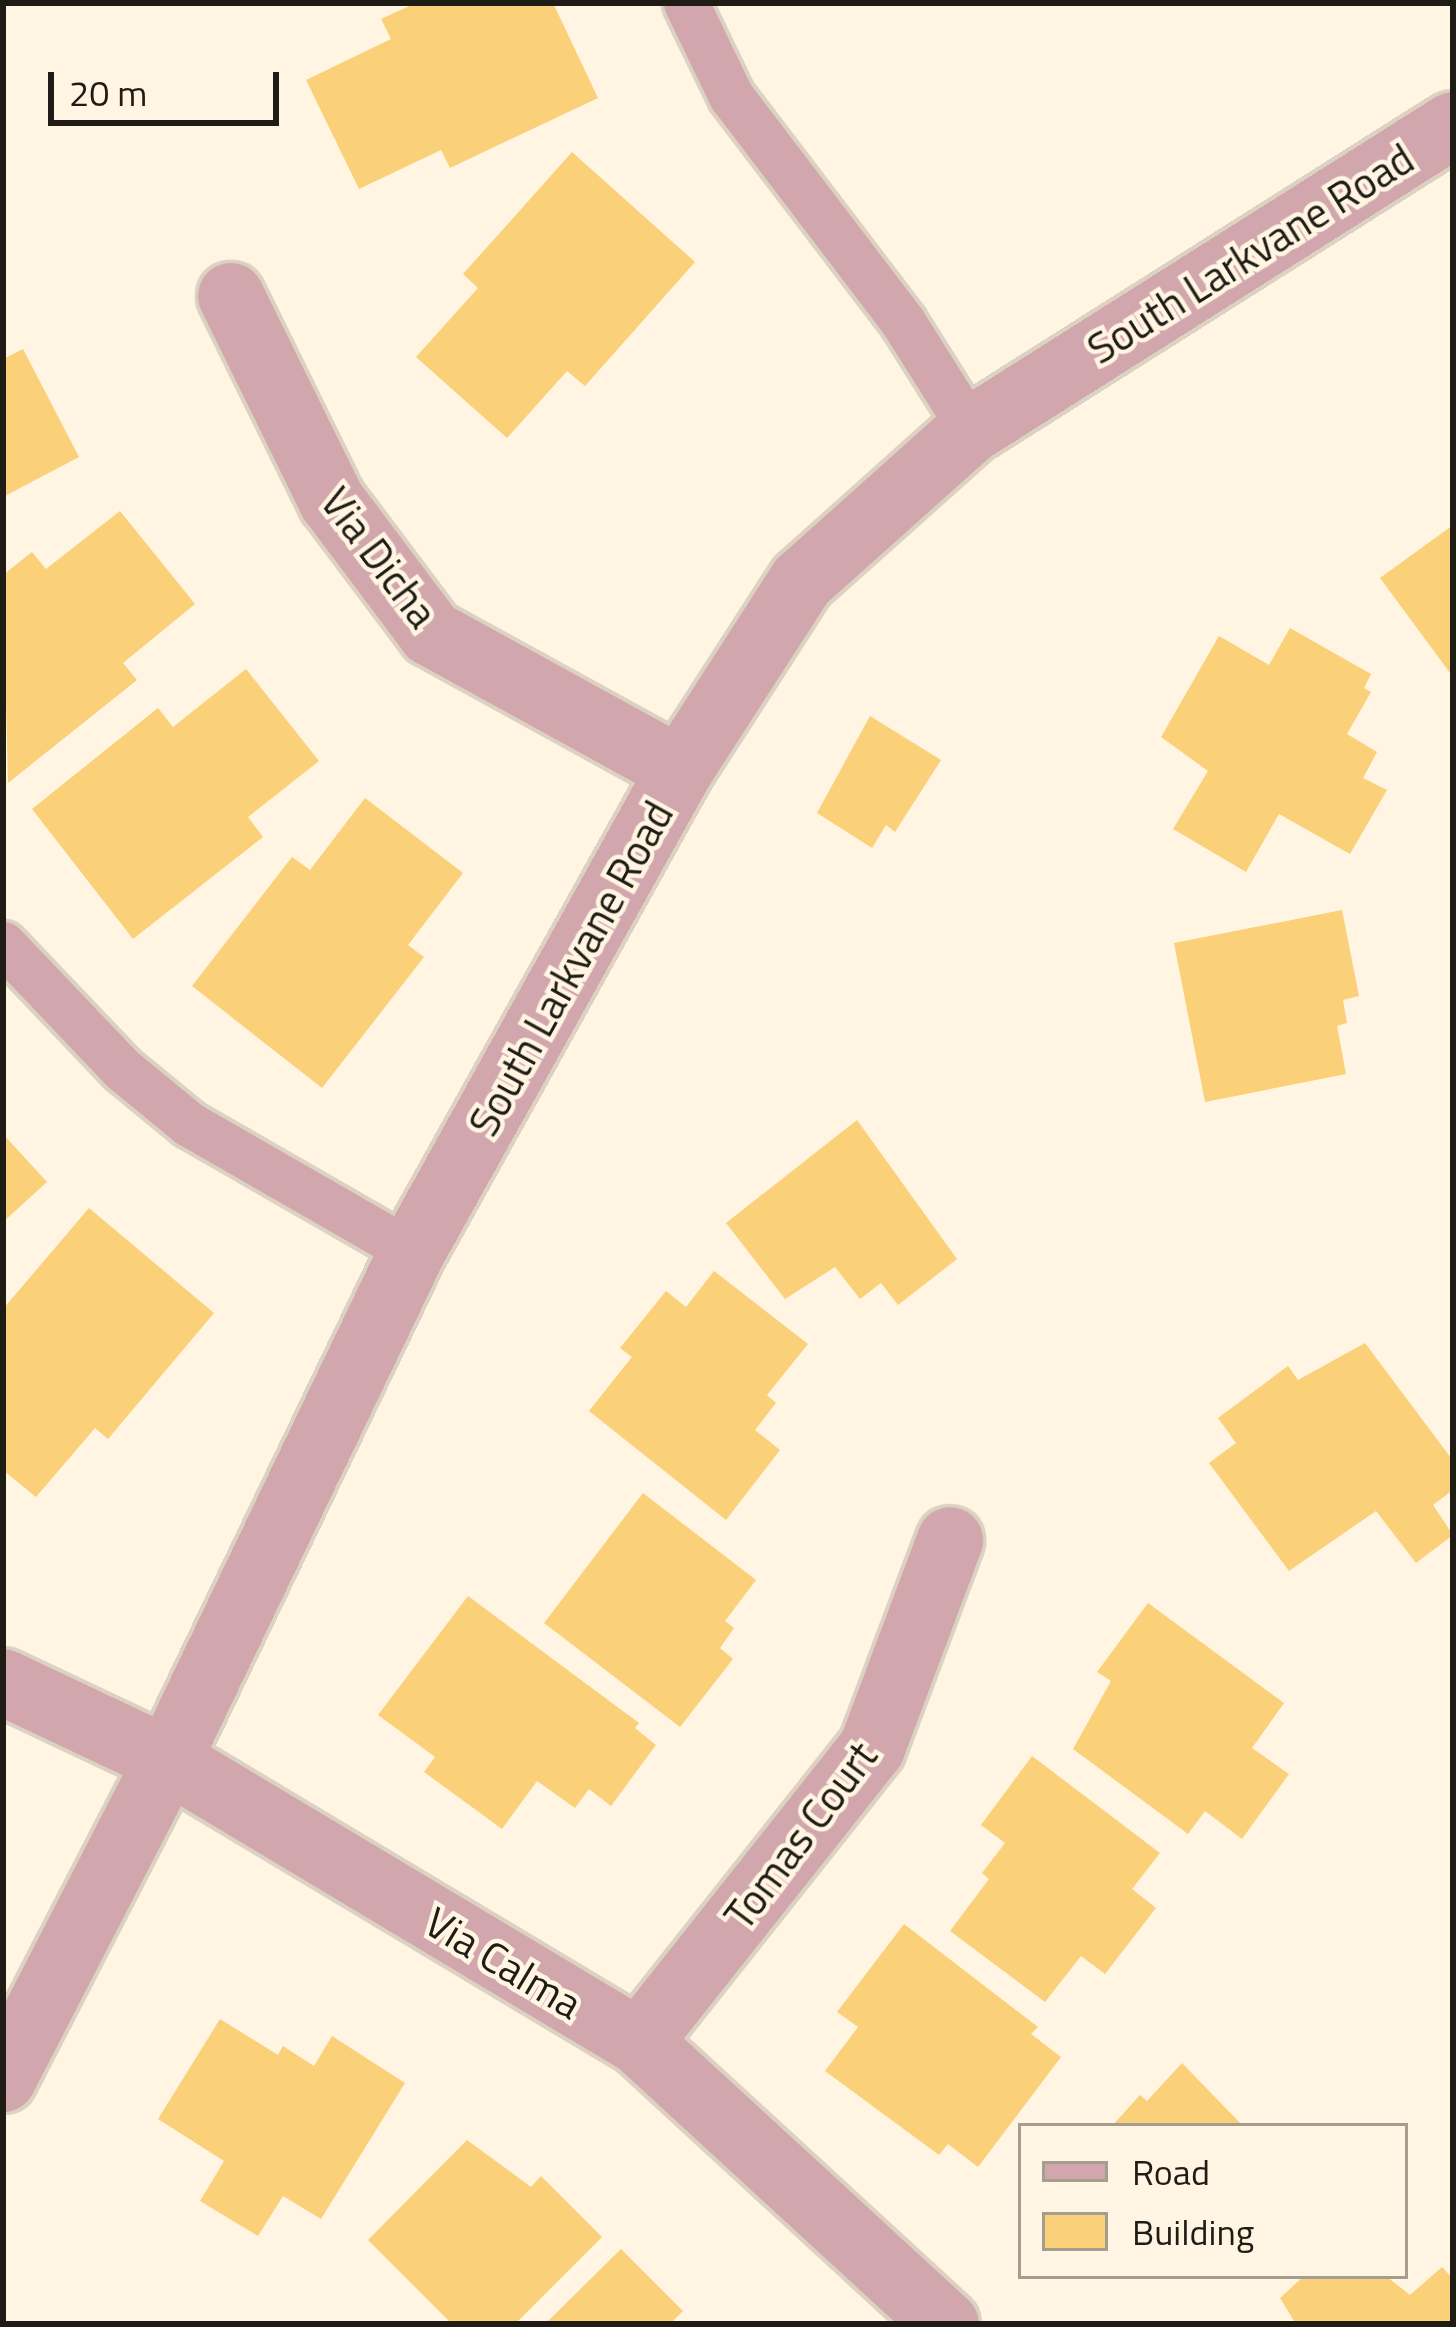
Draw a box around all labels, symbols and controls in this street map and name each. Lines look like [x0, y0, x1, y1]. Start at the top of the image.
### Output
scale bar [54, 48, 285, 122]
text: 20 m [69, 65, 147, 120]
street label: South Larkvane Road [1078, 132, 1422, 374]
street label: Via Dicha [311, 477, 449, 637]
street label: South Larkvane Road [457, 792, 683, 1144]
street label: Tomas Court [713, 1731, 887, 1939]
street label: Via Calma [417, 1896, 591, 2028]
legend [1018, 2123, 1408, 2279]
text: Road [1132, 2144, 1210, 2199]
text: Building [1132, 2204, 1254, 2259]

